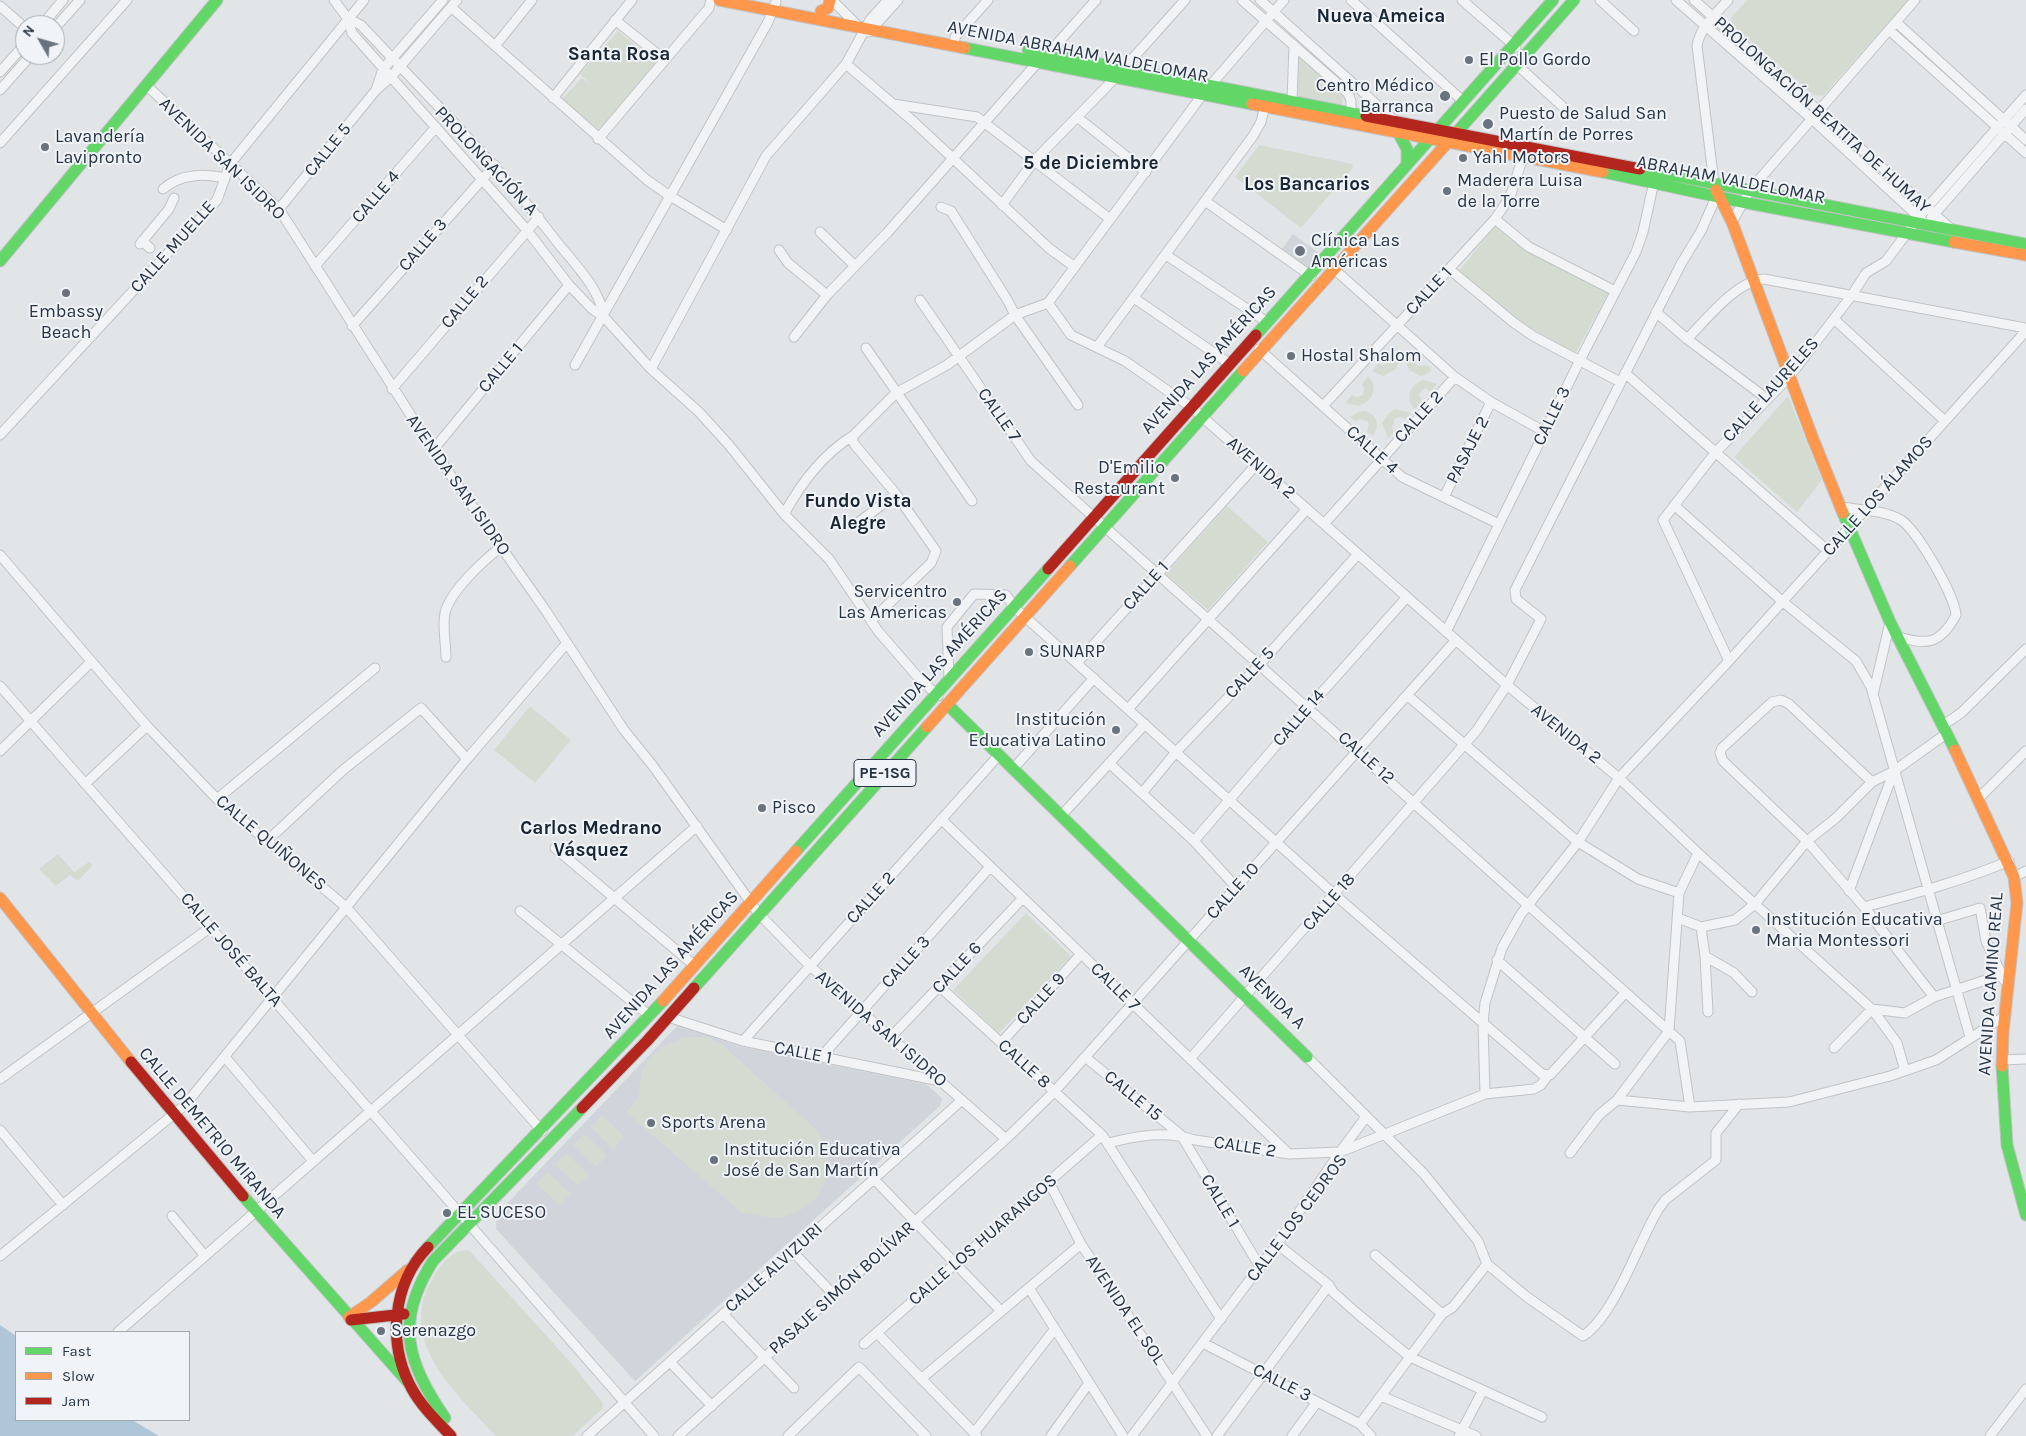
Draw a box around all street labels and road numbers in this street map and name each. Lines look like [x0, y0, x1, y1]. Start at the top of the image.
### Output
street label: PROLONGACIÓN BEATITA DE HUMAY [1709, 12, 1935, 218]
street label: AVENIDA ABRAHAM VALDELOMAR [946, 16, 1210, 88]
street label: AVENIDA SAN ISIDRO [154, 93, 290, 225]
street label: PROLONGACIÓN A [430, 102, 542, 220]
street label: CALLE 5 [300, 119, 356, 181]
street label: ABRAHAM VALDELOMAR [1635, 151, 1827, 209]
street label: CALLE 4 [347, 166, 405, 228]
street label: CALLE MUELLE [126, 196, 220, 298]
street label: CALLE 3 [394, 214, 452, 276]
street label: CALLE 1 [1401, 262, 1457, 320]
street label: CALLE 2 [436, 271, 494, 333]
street label: AVENIDA LAS AMÉRICAS [1137, 281, 1281, 439]
street label: CALLE LAURELES [1718, 333, 1824, 447]
street label: CALLE 1 [474, 339, 528, 397]
street label: CALLE 3 [1528, 383, 1576, 449]
street label: CALLE 7 [973, 384, 1025, 446]
street label: CALLE 2 [1390, 386, 1448, 448]
street label: AVENIDA SAN ISIDRO [401, 410, 515, 560]
street label: PASAJE 2 [1442, 413, 1494, 487]
street label: CALLE 4 [1341, 421, 1403, 479]
street label: CALLE LOS ÁLAMOS [1818, 431, 1938, 561]
street label: AVENIDA 2 [1222, 432, 1300, 504]
street label: CALLE 1 [1118, 557, 1174, 615]
street label: AVENIDA LAS AMÉRICAS [868, 584, 1012, 742]
street label: CALLE 5 [1221, 643, 1279, 703]
street label: CALLE 14 [1268, 685, 1330, 751]
street label: AVENIDA 2 [1526, 699, 1606, 769]
street label: CALLE 12 [1333, 727, 1399, 789]
road number: PE-1SG [854, 760, 916, 786]
street label: CALLE QUIÑONES [211, 790, 331, 896]
street label: CALLE 10 [1202, 858, 1264, 924]
street label: CALLE 2 [842, 867, 900, 929]
street label: CALLE 18 [1298, 869, 1360, 935]
street label: AVENIDA LAS AMÉRICAS [599, 886, 743, 1044]
street label: CALLE JOSÉ BALTA [175, 888, 287, 1012]
street label: AVENIDA CAMINO REAL [1974, 892, 2008, 1076]
street label: CALLE 3 [877, 931, 935, 993]
street label: CALLE 6 [928, 938, 986, 998]
street label: CALLE 7 [1086, 958, 1144, 1016]
street label: AVENIDA A [1234, 960, 1310, 1034]
street label: AVENIDA SAN ISIDRO [811, 966, 951, 1092]
street label: CALLE 9 [1012, 968, 1070, 1030]
street label: CALLE 8 [993, 1035, 1055, 1093]
street label: CALLE 1 [772, 1037, 834, 1069]
street label: CALLE DEMETRIO MIRANDA [134, 1043, 290, 1223]
street label: CALLE 15 [1100, 1066, 1166, 1126]
street label: CALLE 2 [1212, 1131, 1278, 1163]
street label: CALLE LOS CEDROS [1242, 1150, 1352, 1286]
street label: CALLE LOS HUARANGOS [904, 1170, 1062, 1310]
street label: CALLE 1 [1196, 1170, 1244, 1232]
street label: PASAJE SIMÓN BOLÍVAR [765, 1217, 919, 1359]
street label: CALLE ALVIZURI [721, 1218, 827, 1318]
street label: AVENIDA EL SOL [1080, 1251, 1170, 1369]
street label: CALLE 3 [1249, 1359, 1315, 1407]

